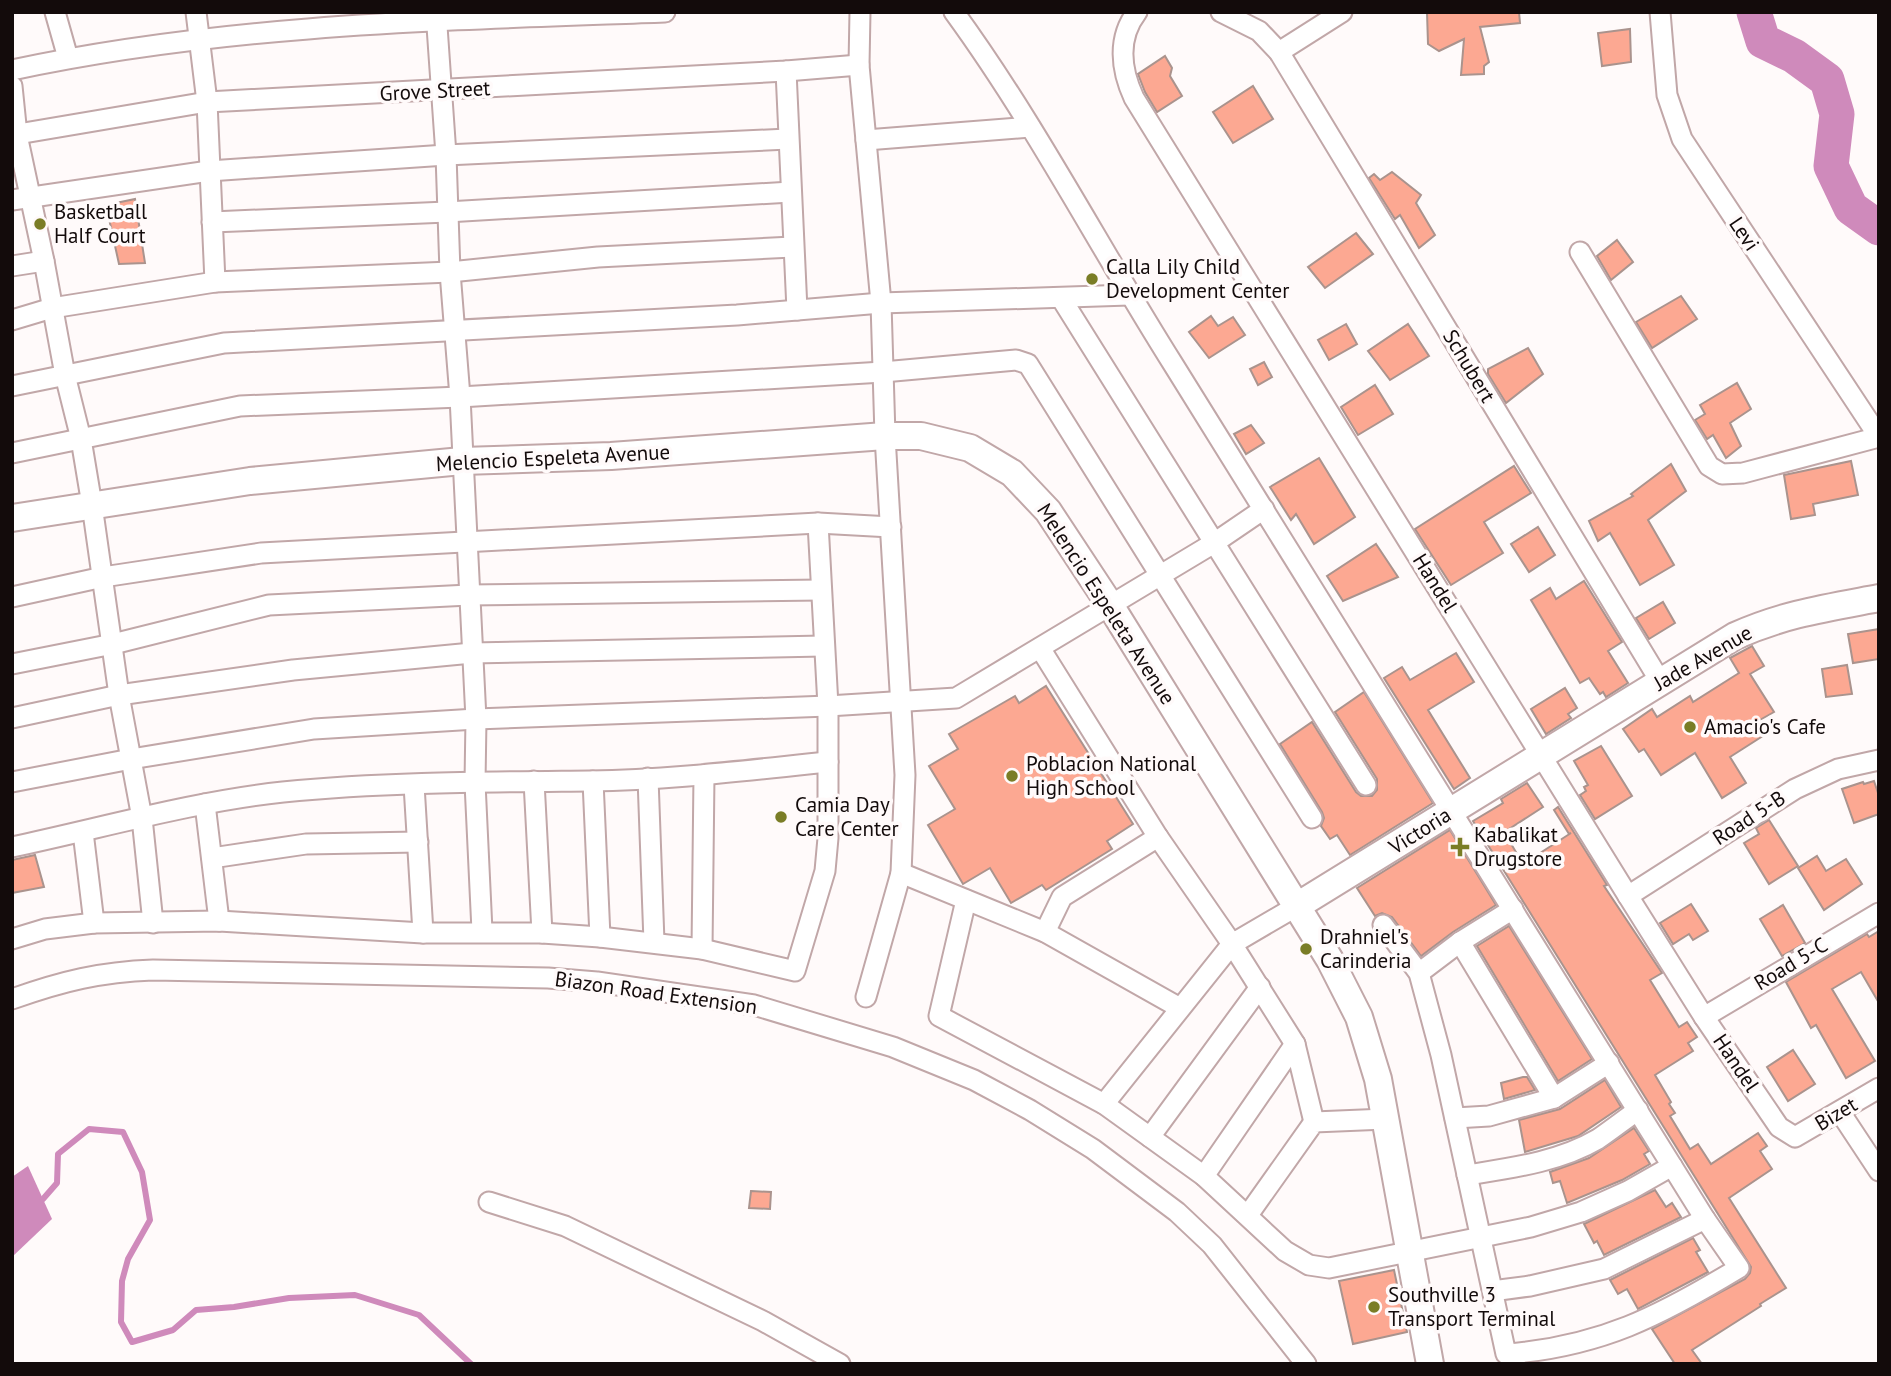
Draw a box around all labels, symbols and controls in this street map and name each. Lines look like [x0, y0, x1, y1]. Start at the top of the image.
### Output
street label: Grove Street [379, 74, 491, 107]
place label: Basketball Half Court [54, 198, 147, 249]
street label: Levi [1723, 211, 1766, 256]
marker: Basketball Half Court [32, 216, 48, 232]
place label: Calla Lily Child Development Center [1106, 253, 1289, 304]
marker: Calla Lily Child Development Center [1084, 271, 1100, 287]
street label: Schubert [1437, 324, 1502, 407]
street label: Melencio Espeleta Avenue [435, 438, 671, 477]
street label: Melencio Espeleta Avenue [1031, 498, 1182, 709]
street label: Handel [1407, 548, 1464, 617]
street label: Jade Avenue [1648, 619, 1757, 697]
place label: Amacio's Cafe [1704, 713, 1826, 740]
marker: Amacio's Cafe [1682, 719, 1698, 735]
place label: Poblacion National High School [1026, 750, 1196, 801]
marker: Poblacion National High School [1004, 768, 1020, 784]
street label: Road 5-B [1707, 784, 1790, 851]
place label: Camia Day Care Center [795, 791, 899, 842]
street label: Victoria [1383, 801, 1456, 861]
marker: Camia Day Care Center [773, 809, 789, 825]
place label: Kabalikat Drugstore [1474, 821, 1562, 872]
marker: Kabalikat Drugstore [1452, 839, 1468, 855]
place label: Drahniel's Carinderia [1320, 923, 1411, 974]
street label: Road 5-C [1749, 931, 1832, 996]
marker: Drahniel's Carinderia [1298, 941, 1314, 957]
street label: Biazon Road Extension [553, 965, 759, 1020]
street label: Handel [1707, 1029, 1766, 1097]
street label: Bizet [1810, 1090, 1862, 1137]
place label: Southville 3 Transport Terminal [1388, 1281, 1555, 1332]
marker: Southville 3 Transport Terminal [1366, 1299, 1382, 1315]

